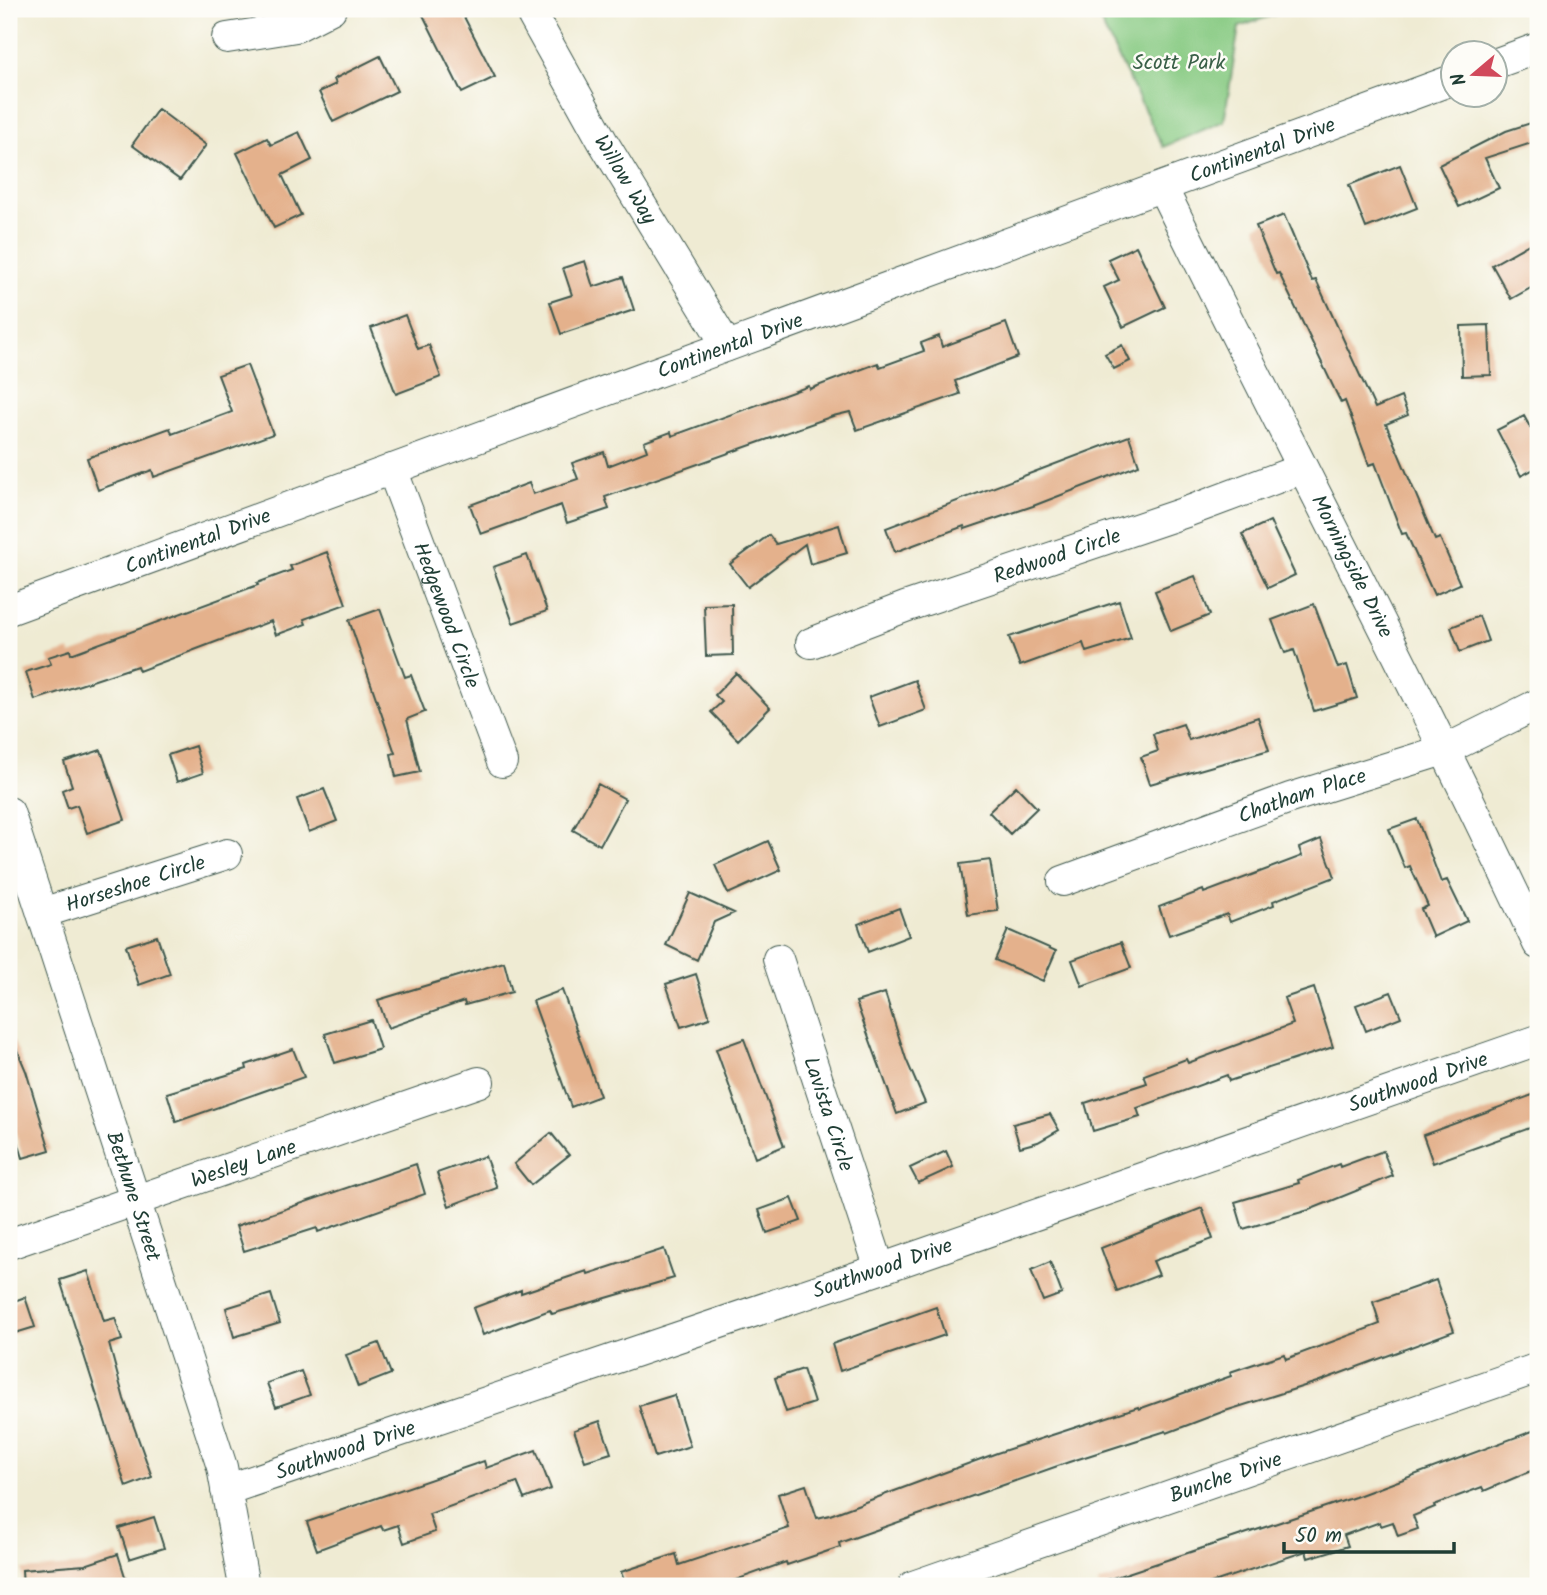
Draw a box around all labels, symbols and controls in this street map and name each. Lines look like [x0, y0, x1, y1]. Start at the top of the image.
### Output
north arrow [1438, 38, 1508, 108]
park label: Scott Park [1133, 47, 1226, 80]
text: N [1444, 68, 1476, 89]
street label: Continental Drive [1185, 109, 1341, 193]
street label: Willow Way [584, 129, 665, 232]
street label: Continental Drive [653, 304, 809, 389]
street label: Morningside Drive [1301, 489, 1401, 645]
street label: Continental Drive [120, 500, 277, 584]
street label: Redwood Circle [989, 520, 1126, 594]
street label: Hedgewood Circle [403, 538, 488, 694]
street label: Chatham Place [1234, 760, 1371, 834]
street label: Horseshoe Circle [62, 847, 210, 922]
street label: Southwood Drive [1344, 1043, 1493, 1123]
street label: Lavista Circle [793, 1053, 862, 1177]
street label: Bethune Street [96, 1127, 169, 1267]
street label: Wesley Lane [187, 1131, 302, 1198]
street label: Southwood Drive [809, 1230, 958, 1309]
street label: Southwood Drive [271, 1412, 421, 1490]
street label: Bunche Drive [1165, 1443, 1287, 1513]
scale bar [1284, 1511, 1454, 1555]
text: 50 m [1295, 1520, 1342, 1553]

